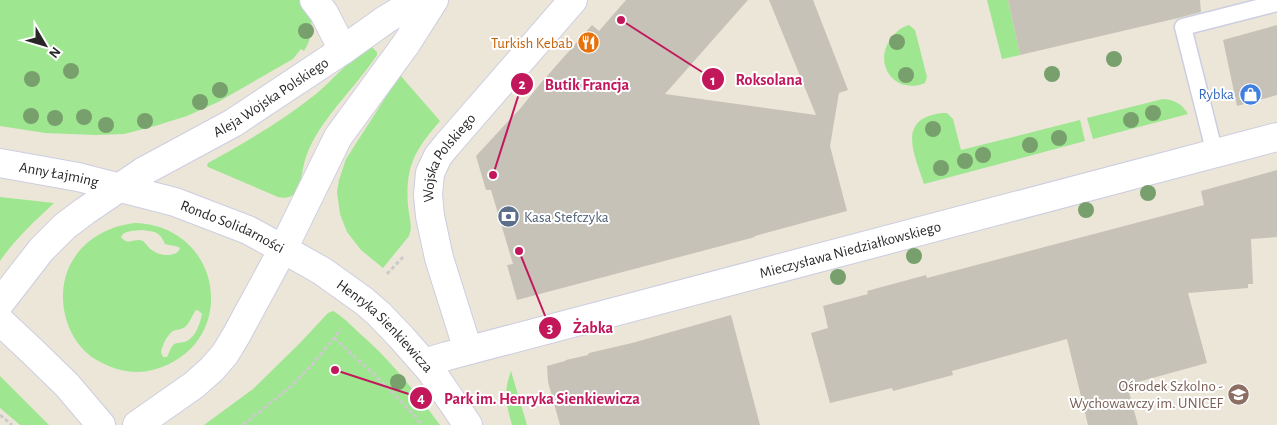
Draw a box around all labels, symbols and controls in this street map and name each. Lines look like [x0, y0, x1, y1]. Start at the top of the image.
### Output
north arrow [20, 20, 70, 70]
restaurant icon: Turkish Kebab [577, 31, 601, 55]
place label: Turkish Kebab [491, 36, 573, 51]
text: N [46, 44, 63, 61]
street label: Aleja Wojska Polskiego [211, 55, 331, 140]
callout: Roksolana [701, 64, 813, 95]
callout: Butik Francja [510, 68, 639, 99]
text: Roksolana [736, 72, 803, 88]
text: 1 [710, 73, 716, 88]
text: 2 [518, 77, 526, 92]
text: Butik Francja [545, 77, 629, 94]
shop icon: Rybka [1238, 82, 1262, 106]
place label: Rybka [1198, 87, 1234, 102]
street label: Wojska Polskiego [420, 111, 479, 203]
street label: Anny Łajming [18, 160, 101, 190]
street label: Rondo Solidarności [179, 198, 287, 256]
bank icon: Kasa Stefczyka [496, 205, 520, 229]
place label: Kasa Stefczyka [524, 210, 609, 225]
street label: Mieczysława Niedziałkowskiego [758, 219, 943, 281]
street label: Henryka Sienkiewicza [334, 277, 436, 375]
callout: Żabka [538, 312, 623, 343]
text: Żabka [573, 318, 613, 336]
text: 3 [547, 321, 553, 336]
place label: Ośrodek Szkolno - Wychowawczy im. UNICEF [1069, 379, 1223, 411]
callout: Park im. Henryka Sienkiewicza [409, 383, 650, 414]
school or university icon: Ośrodek Szkolno - Wychowawczy im. UNICEF [1227, 383, 1251, 407]
text: 4 [417, 391, 425, 406]
text: Park im. Henryka Sienkiewicza [444, 391, 640, 408]

